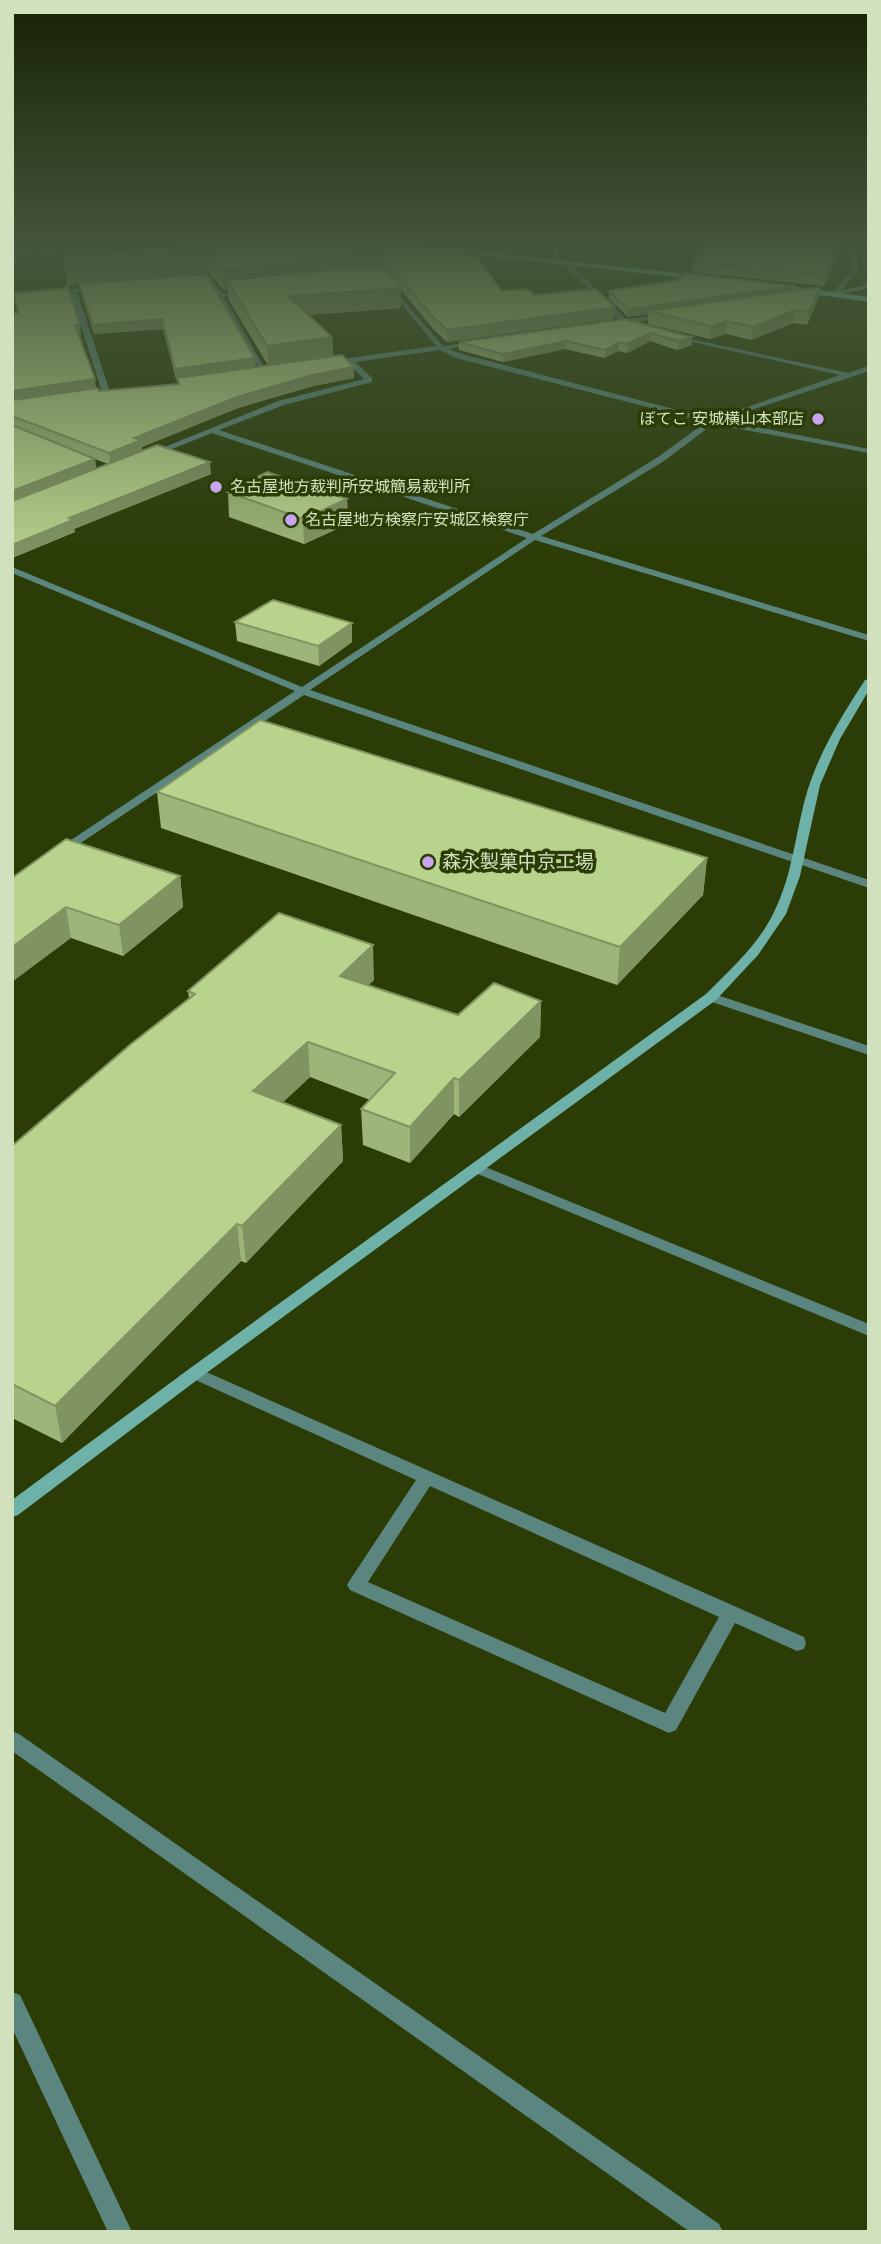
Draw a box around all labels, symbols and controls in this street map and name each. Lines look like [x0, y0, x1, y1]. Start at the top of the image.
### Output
place label: ぼてこ 安城横山本部店 [640, 409, 804, 429]
marker: ぼてこ 安城横山本部店 [810, 411, 826, 427]
place label: 名古屋地方裁判所安城簡易裁判所 [230, 477, 470, 497]
marker: 名古屋地方裁判所安城簡易裁判所 [208, 479, 224, 495]
place label: 名古屋地方検察庁安城区検察庁 [305, 510, 529, 530]
marker: 名古屋地方検察庁安城区検察庁 [283, 512, 299, 528]
place label: 森永製菓中京工場 [442, 851, 594, 873]
marker: 森永製菓中京工場 [420, 854, 436, 870]

